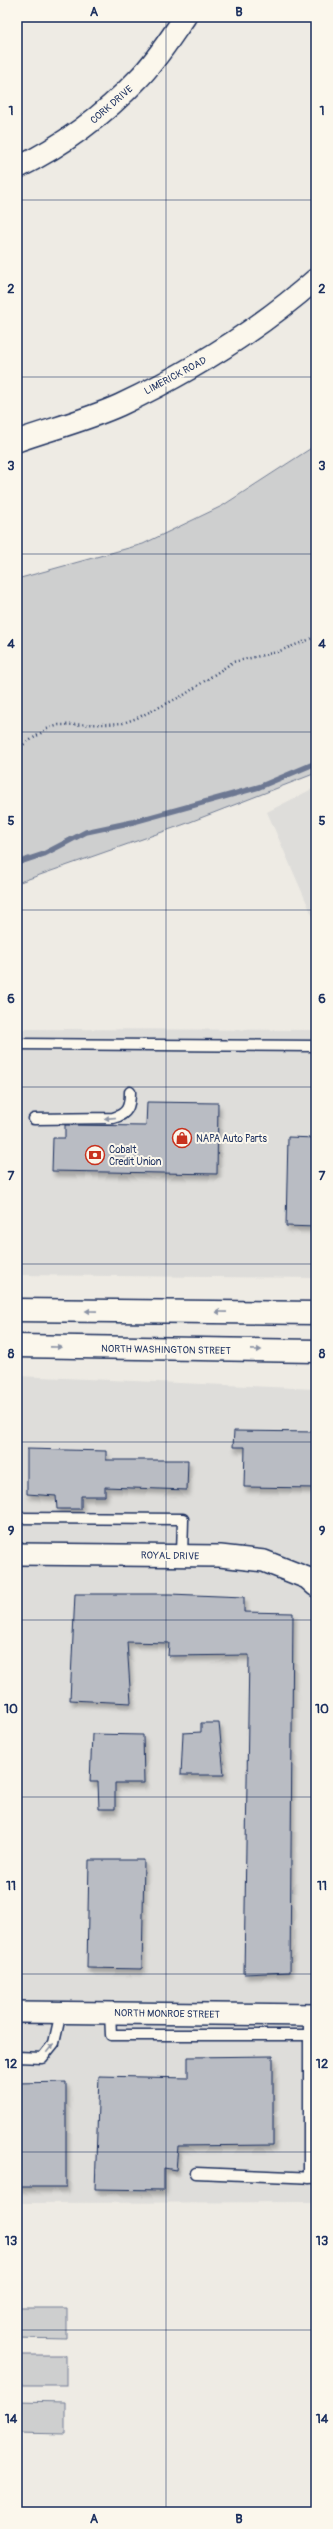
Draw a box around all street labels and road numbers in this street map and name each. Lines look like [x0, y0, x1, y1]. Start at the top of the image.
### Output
street label: CORK DRIVE [88, 83, 135, 126]
street label: LIMERICK ROAD [142, 354, 209, 397]
street label: NORTH WASHINGTON STREET [101, 1343, 231, 1357]
street label: ROYAL DRIVE [141, 1549, 199, 1563]
street label: NORTH MONROE STREET [114, 2007, 220, 2021]

